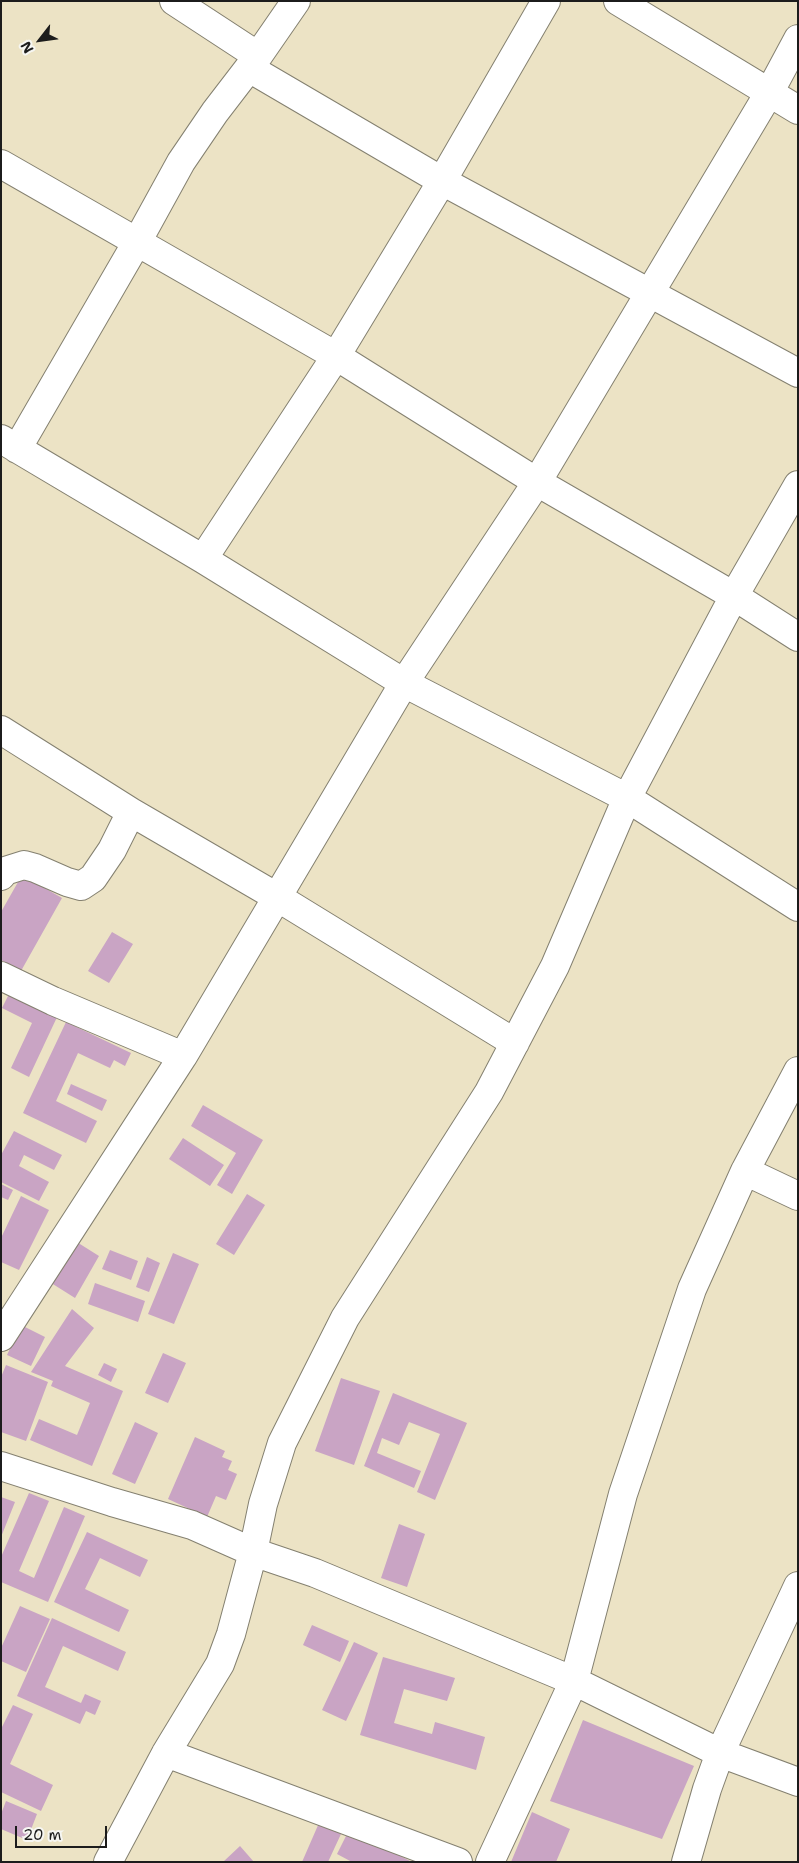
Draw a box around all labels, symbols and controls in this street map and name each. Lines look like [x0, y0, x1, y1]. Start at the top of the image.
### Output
north arrow [15, 15, 65, 65]
text: N [16, 38, 38, 57]
scale bar [18, 1816, 110, 1848]
text: 20 m [23, 1825, 62, 1845]

